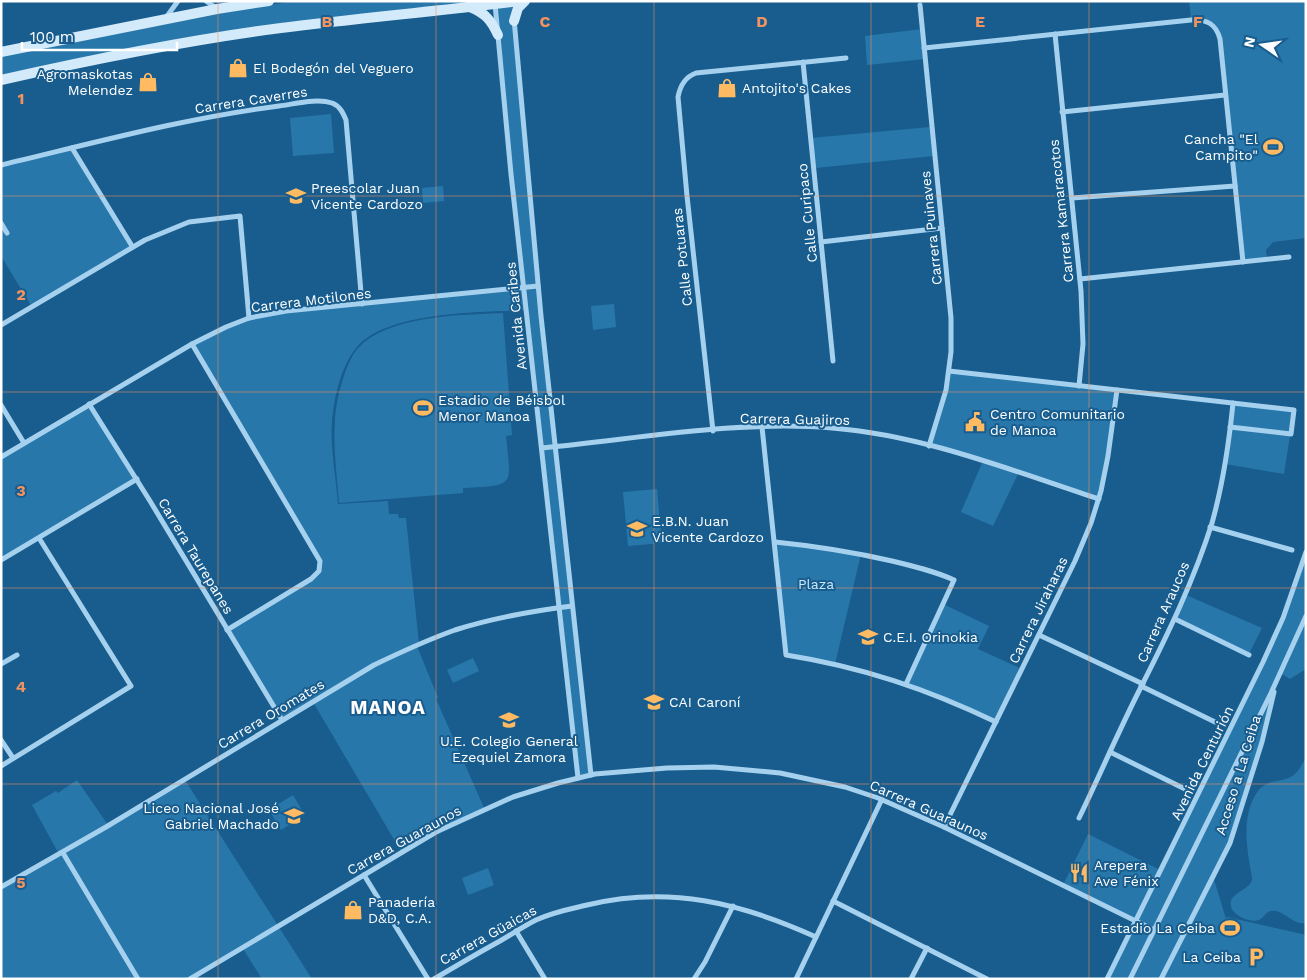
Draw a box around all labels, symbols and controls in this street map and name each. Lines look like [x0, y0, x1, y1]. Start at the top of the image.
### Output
text: B [322, 12, 333, 31]
text: C [540, 12, 551, 31]
text: D [756, 12, 768, 31]
text: E [975, 12, 985, 31]
text: F [1193, 12, 1203, 31]
scale bar [22, 20, 178, 52]
north arrow [1237, 20, 1287, 70]
text: 100 m [30, 28, 74, 46]
text: N [1240, 35, 1258, 49]
shop icon: El Bodegón del Veguero [227, 57, 249, 79]
place label: El Bodegón del Veguero [253, 60, 414, 76]
place label: Agromaskotas Melendez [37, 66, 133, 98]
shop icon: Agromaskotas Melendez [137, 71, 159, 93]
shop icon: Antojito's Cakes [716, 77, 738, 99]
place label: Antojito's Cakes [742, 80, 851, 96]
street label: Carrera Caverres [193, 83, 309, 117]
text: 1 [18, 89, 24, 108]
place label: Cancha "El Campito" [1184, 131, 1259, 163]
sports icon: Cancha "El Campito" [1262, 136, 1284, 158]
street label: Carrera Kamaracotos [1046, 139, 1076, 283]
street label: Calle Curipaco [794, 163, 820, 263]
street label: Carrera Puinaves [917, 170, 945, 286]
place label: Preescolar Juan Vicente Cardozo [311, 180, 423, 212]
school or university icon: Preescolar Juan Vicente Cardozo [285, 185, 307, 207]
street label: Calle Potuaras [669, 207, 695, 307]
street label: Avenida Caribes [502, 261, 530, 371]
text: 2 [16, 285, 26, 304]
street label: Carrera Motilones [250, 285, 372, 315]
place label: Estadio de Béisbol Menor Manoa [438, 392, 566, 424]
sports icon: Estadio de Béisbol Menor Manoa [412, 397, 434, 419]
place label: Centro Comunitario de Manoa [990, 406, 1125, 438]
street label: Carrera Guajiros [740, 410, 850, 428]
public building icon: Centro Comunitario de Manoa [964, 411, 986, 433]
text: 3 [16, 481, 26, 500]
street label: Carrera Taurepanes [155, 495, 237, 617]
place label: E.B.N. Juan Vicente Cardozo [652, 513, 764, 545]
school or university icon: E.B.N. Juan Vicente Cardozo [626, 518, 648, 540]
street label: Carrera Jiraharas [1005, 554, 1071, 666]
street label: Carrera Araucos [1134, 559, 1192, 665]
park label: Plaza [798, 576, 834, 592]
school or university icon: C.E.I. Orinokia [857, 626, 879, 648]
place label: C.E.I. Orinokia [883, 629, 978, 645]
street label: Carrera Oromates [215, 676, 327, 752]
text: 4 [16, 677, 26, 696]
school or university icon: CAI Caroní [643, 691, 665, 713]
place label: CAI Caroní [669, 694, 741, 710]
district label: MANOA [350, 696, 426, 719]
street label: Avenida Centurión [1167, 703, 1237, 823]
school or university icon: U.E. Colegio General Ezequiel Zamora [498, 709, 520, 731]
street label: Acceso a La Ceiba [1212, 713, 1264, 837]
place label: U.E. Colegio General Ezequiel Zamora [440, 733, 579, 765]
street label: Carrera Guaraunos [867, 777, 991, 843]
place label: Liceo Nacional José Gabriel Machado [143, 800, 279, 832]
street label: Carrera Guaraunos [344, 802, 464, 878]
school or university icon: Liceo Nacional José Gabriel Machado [283, 805, 305, 827]
place label: Arepera Ave Fénix [1094, 857, 1159, 889]
restaurant icon: Arepera Ave Fénix [1068, 862, 1090, 884]
text: 5 [16, 873, 26, 892]
place label: Panadería D&D, C.A. [368, 894, 435, 926]
shop icon: Panadería D&D, C.A. [342, 899, 364, 921]
street label: Carrera Güaicas [437, 902, 539, 968]
sports icon: Estadio La Ceiba [1219, 917, 1241, 939]
place label: Estadio La Ceiba [1100, 920, 1215, 936]
parking icon: La Ceiba [1245, 946, 1267, 968]
place label: La Ceiba [1182, 949, 1241, 965]

